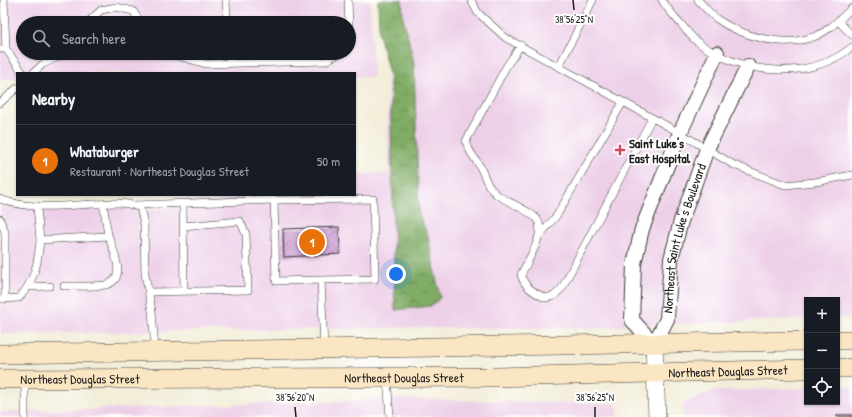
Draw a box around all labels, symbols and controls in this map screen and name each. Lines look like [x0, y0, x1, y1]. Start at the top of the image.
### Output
text: 38°56'25"N [555, 13, 593, 26]
search box [16, 16, 356, 60]
icon: search [30, 27, 52, 49]
text: Search here [62, 28, 126, 49]
text: Nearby [32, 87, 75, 110]
place label: Saint Luke's East Hospital [629, 134, 691, 168]
text: Whataburger [70, 141, 139, 162]
marker: Saint Luke's East Hospital [614, 144, 626, 156]
text: 1 [43, 152, 47, 170]
text: 50 m [317, 152, 340, 170]
street label: Northeast Saint Luke's Boulevard [658, 161, 710, 314]
text: Restaurant · Northeast Douglas Street [70, 162, 249, 180]
pin: 1 [299, 227, 325, 257]
your location [386, 264, 406, 284]
map controls [804, 297, 840, 405]
button: + [804, 297, 840, 333]
button: − [804, 333, 840, 369]
street label: Northeast Douglas Street [668, 360, 788, 382]
street label: Northeast Douglas Street [344, 368, 464, 387]
street label: Northeast Douglas Street [20, 369, 140, 388]
button: locate [804, 369, 840, 405]
text: 38°56'20"N [276, 391, 314, 404]
text: 38°56'25"N [576, 391, 614, 404]

